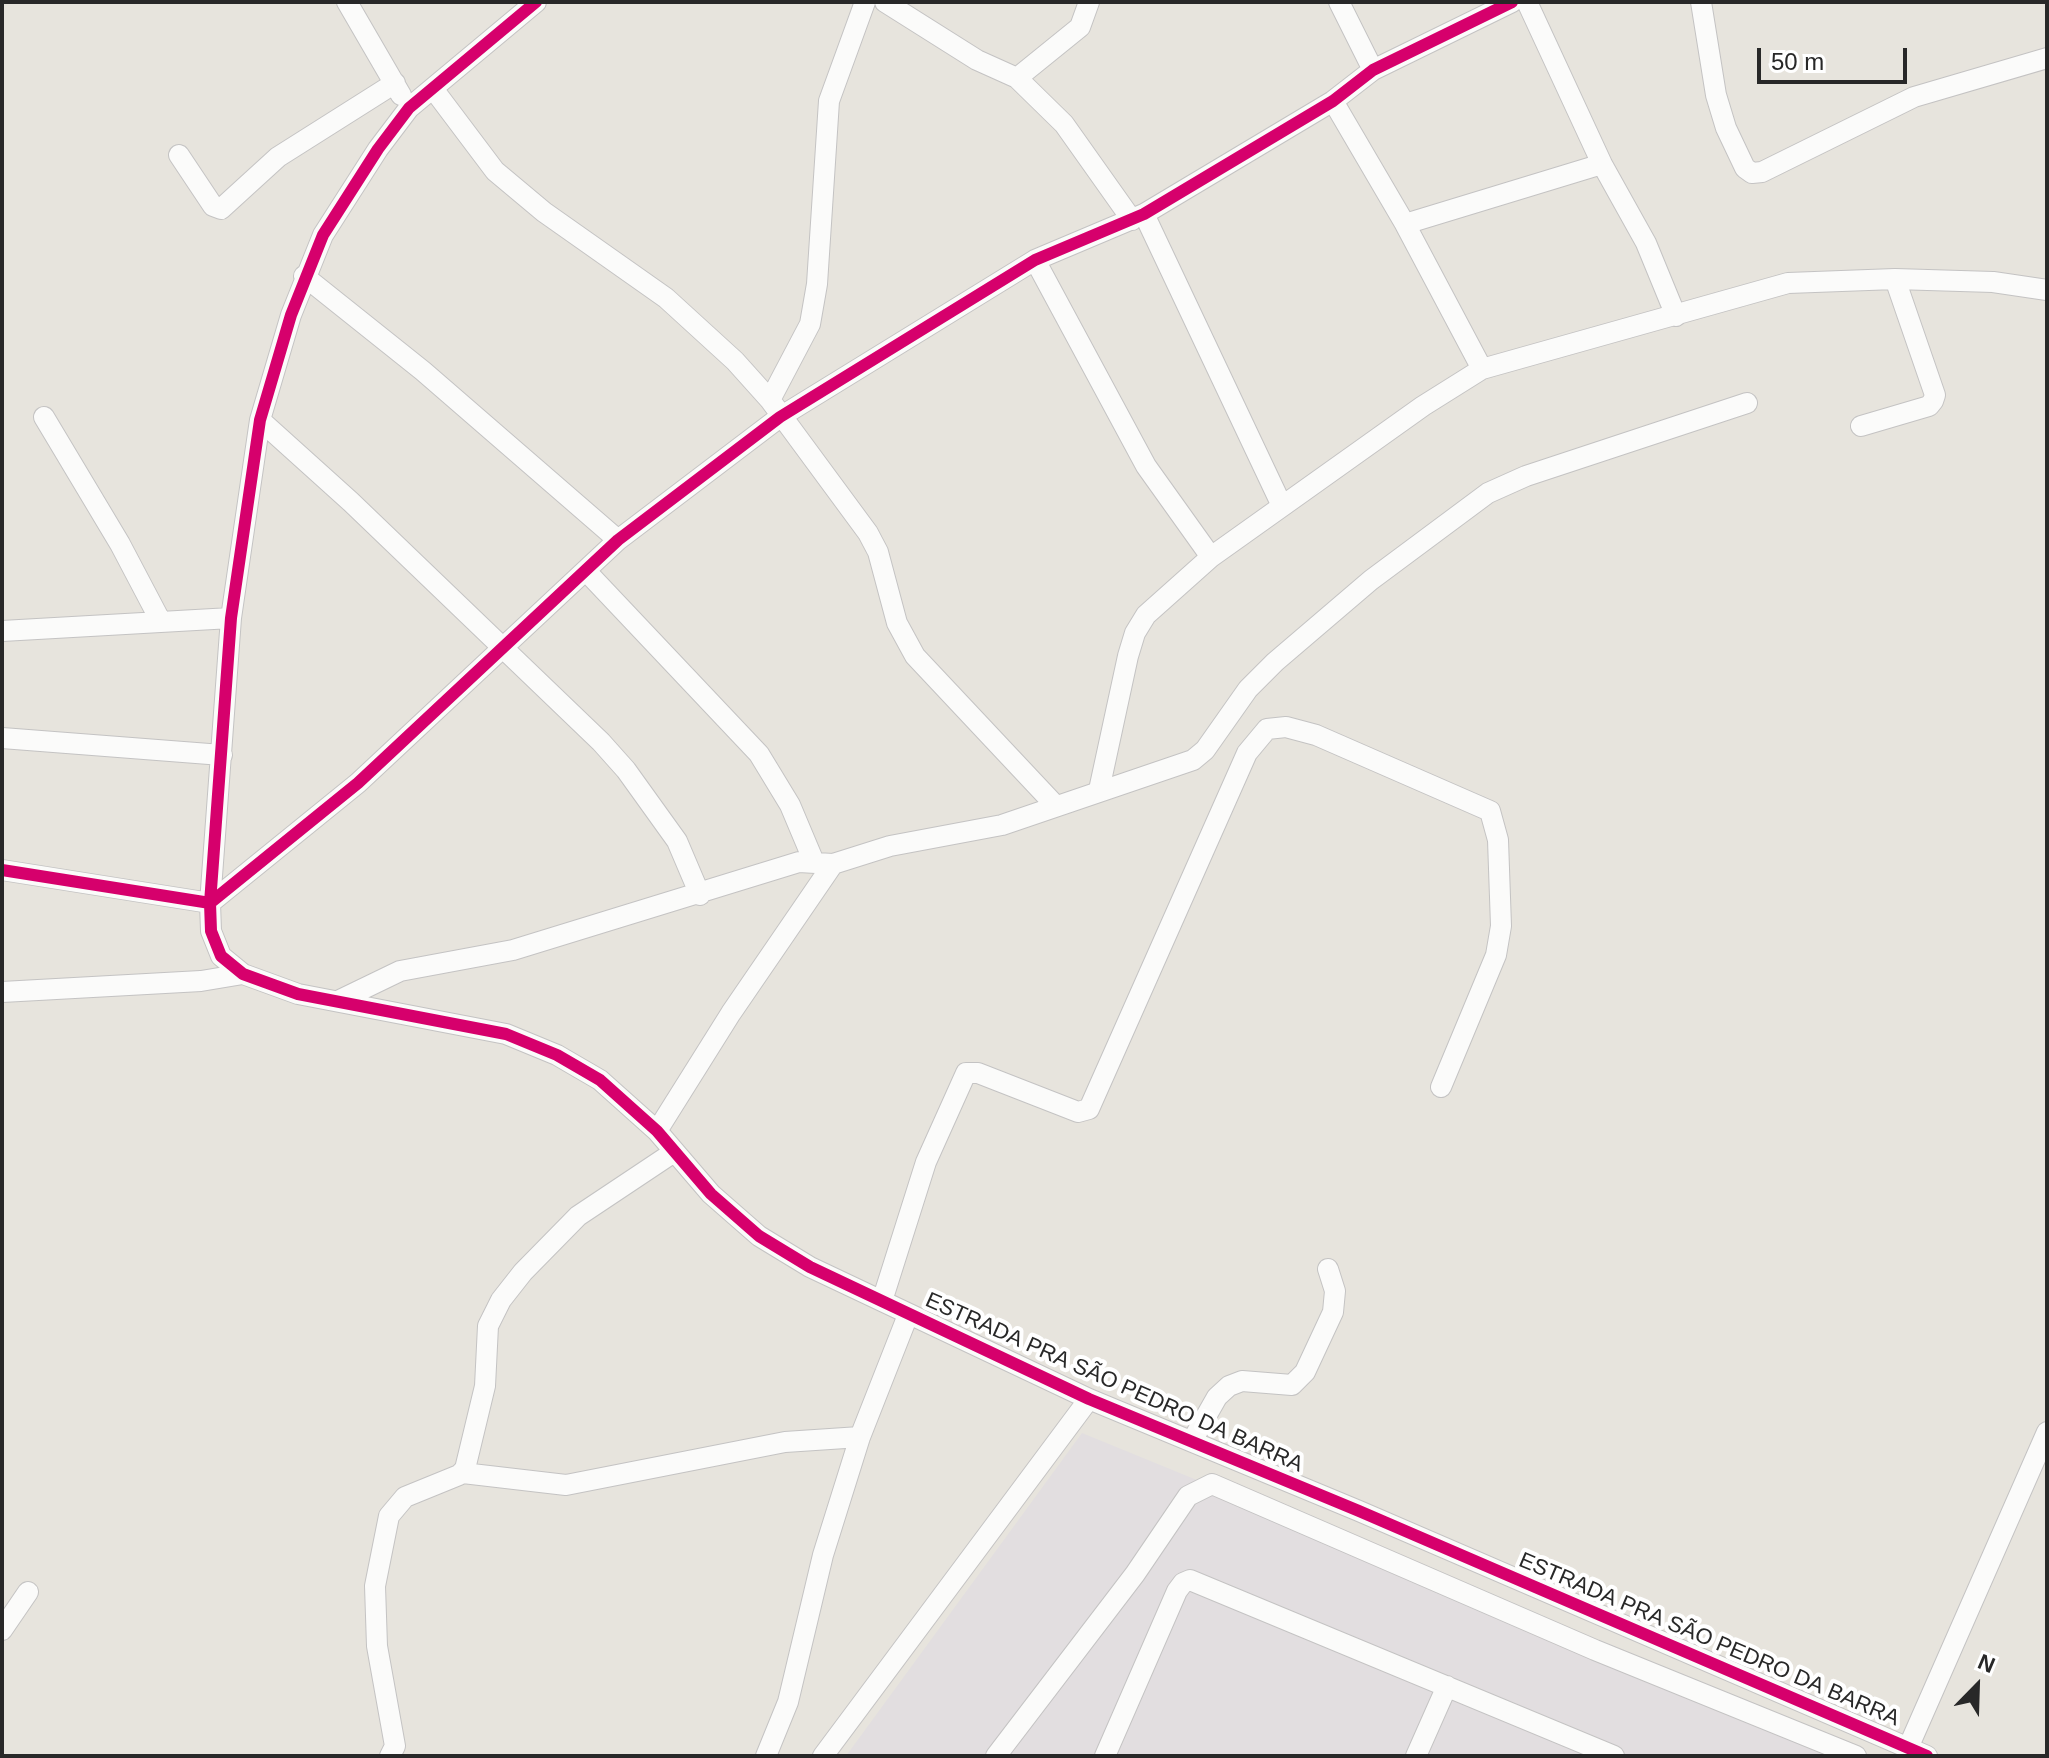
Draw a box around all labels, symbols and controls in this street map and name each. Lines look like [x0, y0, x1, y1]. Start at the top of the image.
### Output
scale bar [1761, 32, 1911, 82]
text: 50 m [1771, 48, 1824, 75]
street label: ESTRADA PRA SÃO PEDRO DA BARRA [921, 1287, 1307, 1479]
street label: ESTRADA PRA SÃO PEDRO DA BARRA [1515, 1548, 1903, 1732]
north arrow [1937, 1646, 2017, 1726]
text: N [1974, 1649, 1999, 1678]

